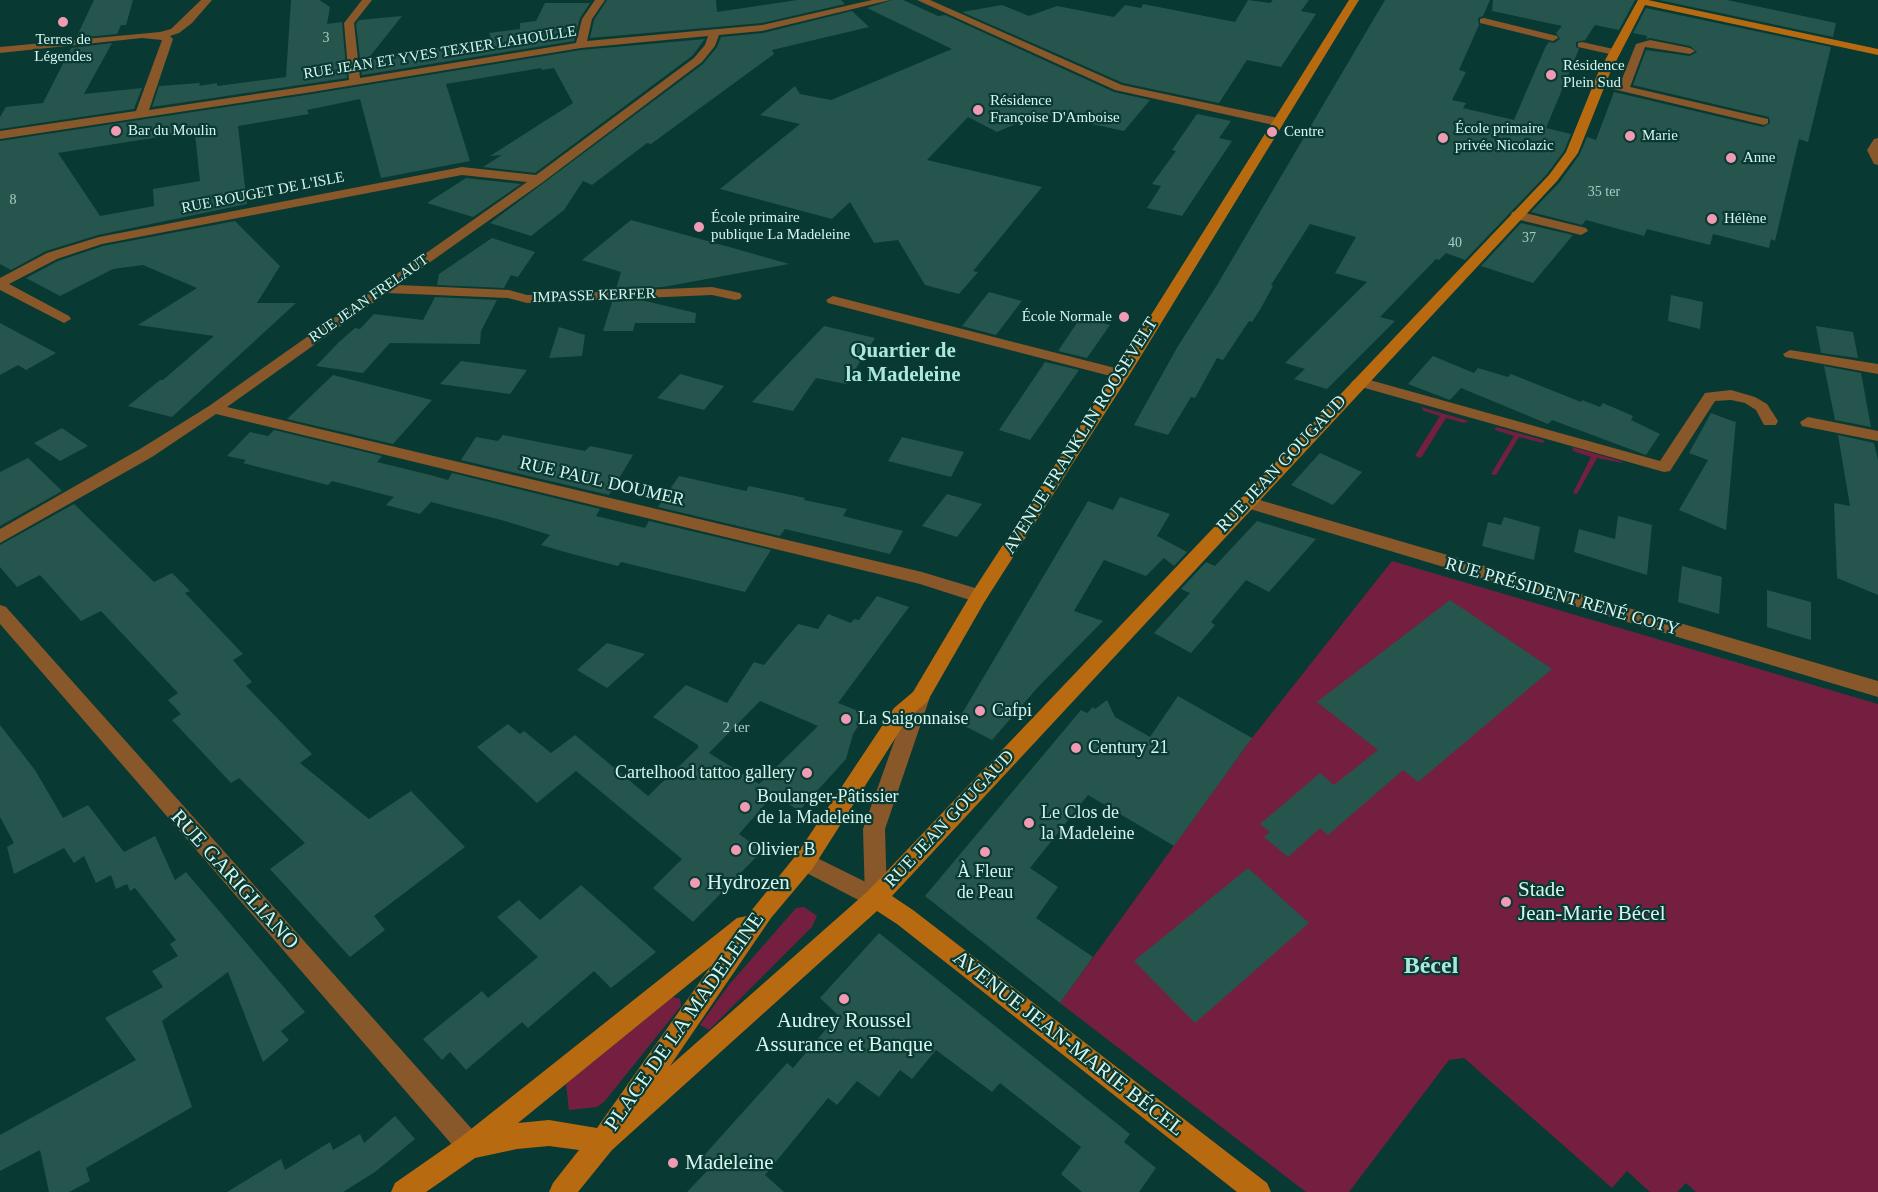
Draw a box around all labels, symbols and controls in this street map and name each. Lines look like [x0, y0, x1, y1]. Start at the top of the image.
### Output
marker: Terres de Légendes [56, 15, 70, 29]
street label: RUE JEAN ET YVES TEXIER LAHOULLE [302, 23, 578, 83]
house number: 3 [322, 30, 330, 46]
place label: Terres de Légendes [34, 31, 92, 66]
place label: Résidence Plein Sud [1563, 57, 1625, 92]
marker: Résidence Plein Sud [1544, 68, 1558, 82]
place label: Résidence Françoise D'Amboise [990, 92, 1120, 127]
marker: Résidence Françoise D'Amboise [971, 103, 985, 117]
place label: École primaire privée Nicolazic [1455, 120, 1554, 155]
place label: Bar du Moulin [128, 122, 216, 140]
place label: Centre [1284, 123, 1324, 141]
marker: Bar du Moulin [109, 124, 123, 138]
marker: Centre [1265, 125, 1279, 139]
place label: Marie [1642, 127, 1678, 145]
marker: Marie [1623, 129, 1637, 143]
marker: École primaire privée Nicolazic [1436, 131, 1450, 145]
place label: Anne [1743, 149, 1775, 167]
marker: Anne [1724, 151, 1738, 165]
street label: RUE ROUGET DE L'ISLE [180, 168, 346, 218]
house number: 35 ter [1588, 184, 1620, 200]
house number: 8 [9, 192, 16, 208]
place label: École primaire publique La Madeleine [711, 209, 850, 244]
place label: Hélène [1724, 210, 1766, 228]
marker: Hélène [1705, 212, 1719, 226]
marker: École primaire publique La Madeleine [692, 220, 706, 234]
house number: 37 [1522, 230, 1536, 246]
house number: 40 [1448, 235, 1462, 251]
street label: RUE JEAN FRELAUT [306, 251, 432, 347]
street label: IMPASSE KERFER [532, 285, 656, 307]
place label: École Normale [1022, 308, 1112, 326]
marker: École Normale [1117, 310, 1131, 324]
street label: AVENUE FRANKLIN ROOSEVELT [999, 314, 1163, 558]
district label: Quartier de la Madeleine [846, 339, 960, 389]
street label: RUE JEAN GOUGAUD [1213, 391, 1351, 537]
street label: RUE PAUL DOUMER [518, 453, 686, 511]
street label: RUE PRÉSIDENT RENÉ COTY [1442, 553, 1682, 641]
place label: Cafpi [992, 700, 1032, 722]
marker: Cafpi [973, 704, 987, 718]
place label: La Saigonnaise [858, 708, 968, 730]
marker: La Saigonnaise [839, 712, 853, 726]
house number: 2 ter [722, 719, 750, 737]
place label: Century 21 [1088, 737, 1168, 759]
marker: Century 21 [1069, 741, 1083, 755]
street label: RUE JEAN GOUGAUD [881, 746, 1019, 892]
place label: Cartelhood tattoo gallery [615, 762, 795, 784]
marker: Cartelhood tattoo gallery [800, 766, 814, 780]
place label: Boulanger-Pâtissier de la Madeleine [757, 786, 899, 828]
marker: Boulanger-Pâtissier de la Madeleine [738, 800, 752, 814]
place label: Le Clos de la Madeleine [1041, 802, 1134, 844]
street label: RUE GARIGLIANO [165, 805, 303, 955]
marker: Le Clos de la Madeleine [1022, 816, 1036, 830]
place label: Olivier B [748, 839, 815, 861]
marker: Olivier B [729, 843, 743, 857]
marker: À Fleur de Peau [978, 845, 992, 859]
place label: À Fleur de Peau [957, 861, 1013, 904]
place label: Hydrozen [707, 870, 790, 896]
marker: Hydrozen [688, 876, 702, 890]
place label: Stade Jean-Marie Bécel [1518, 877, 1666, 927]
marker: Stade Jean-Marie Bécel [1499, 895, 1513, 909]
street label: PLACE DE LA MADELEINE [600, 908, 770, 1136]
street label: AVENUE JEAN-MARIE BÉCEL [947, 946, 1189, 1142]
district label: Bécel [1404, 953, 1458, 981]
marker: Audrey Roussel Assurance et Banque [837, 992, 851, 1006]
place label: Audrey Roussel Assurance et Banque [755, 1008, 933, 1058]
place label: Madeleine [685, 1150, 774, 1176]
marker: Madeleine [666, 1156, 680, 1170]

